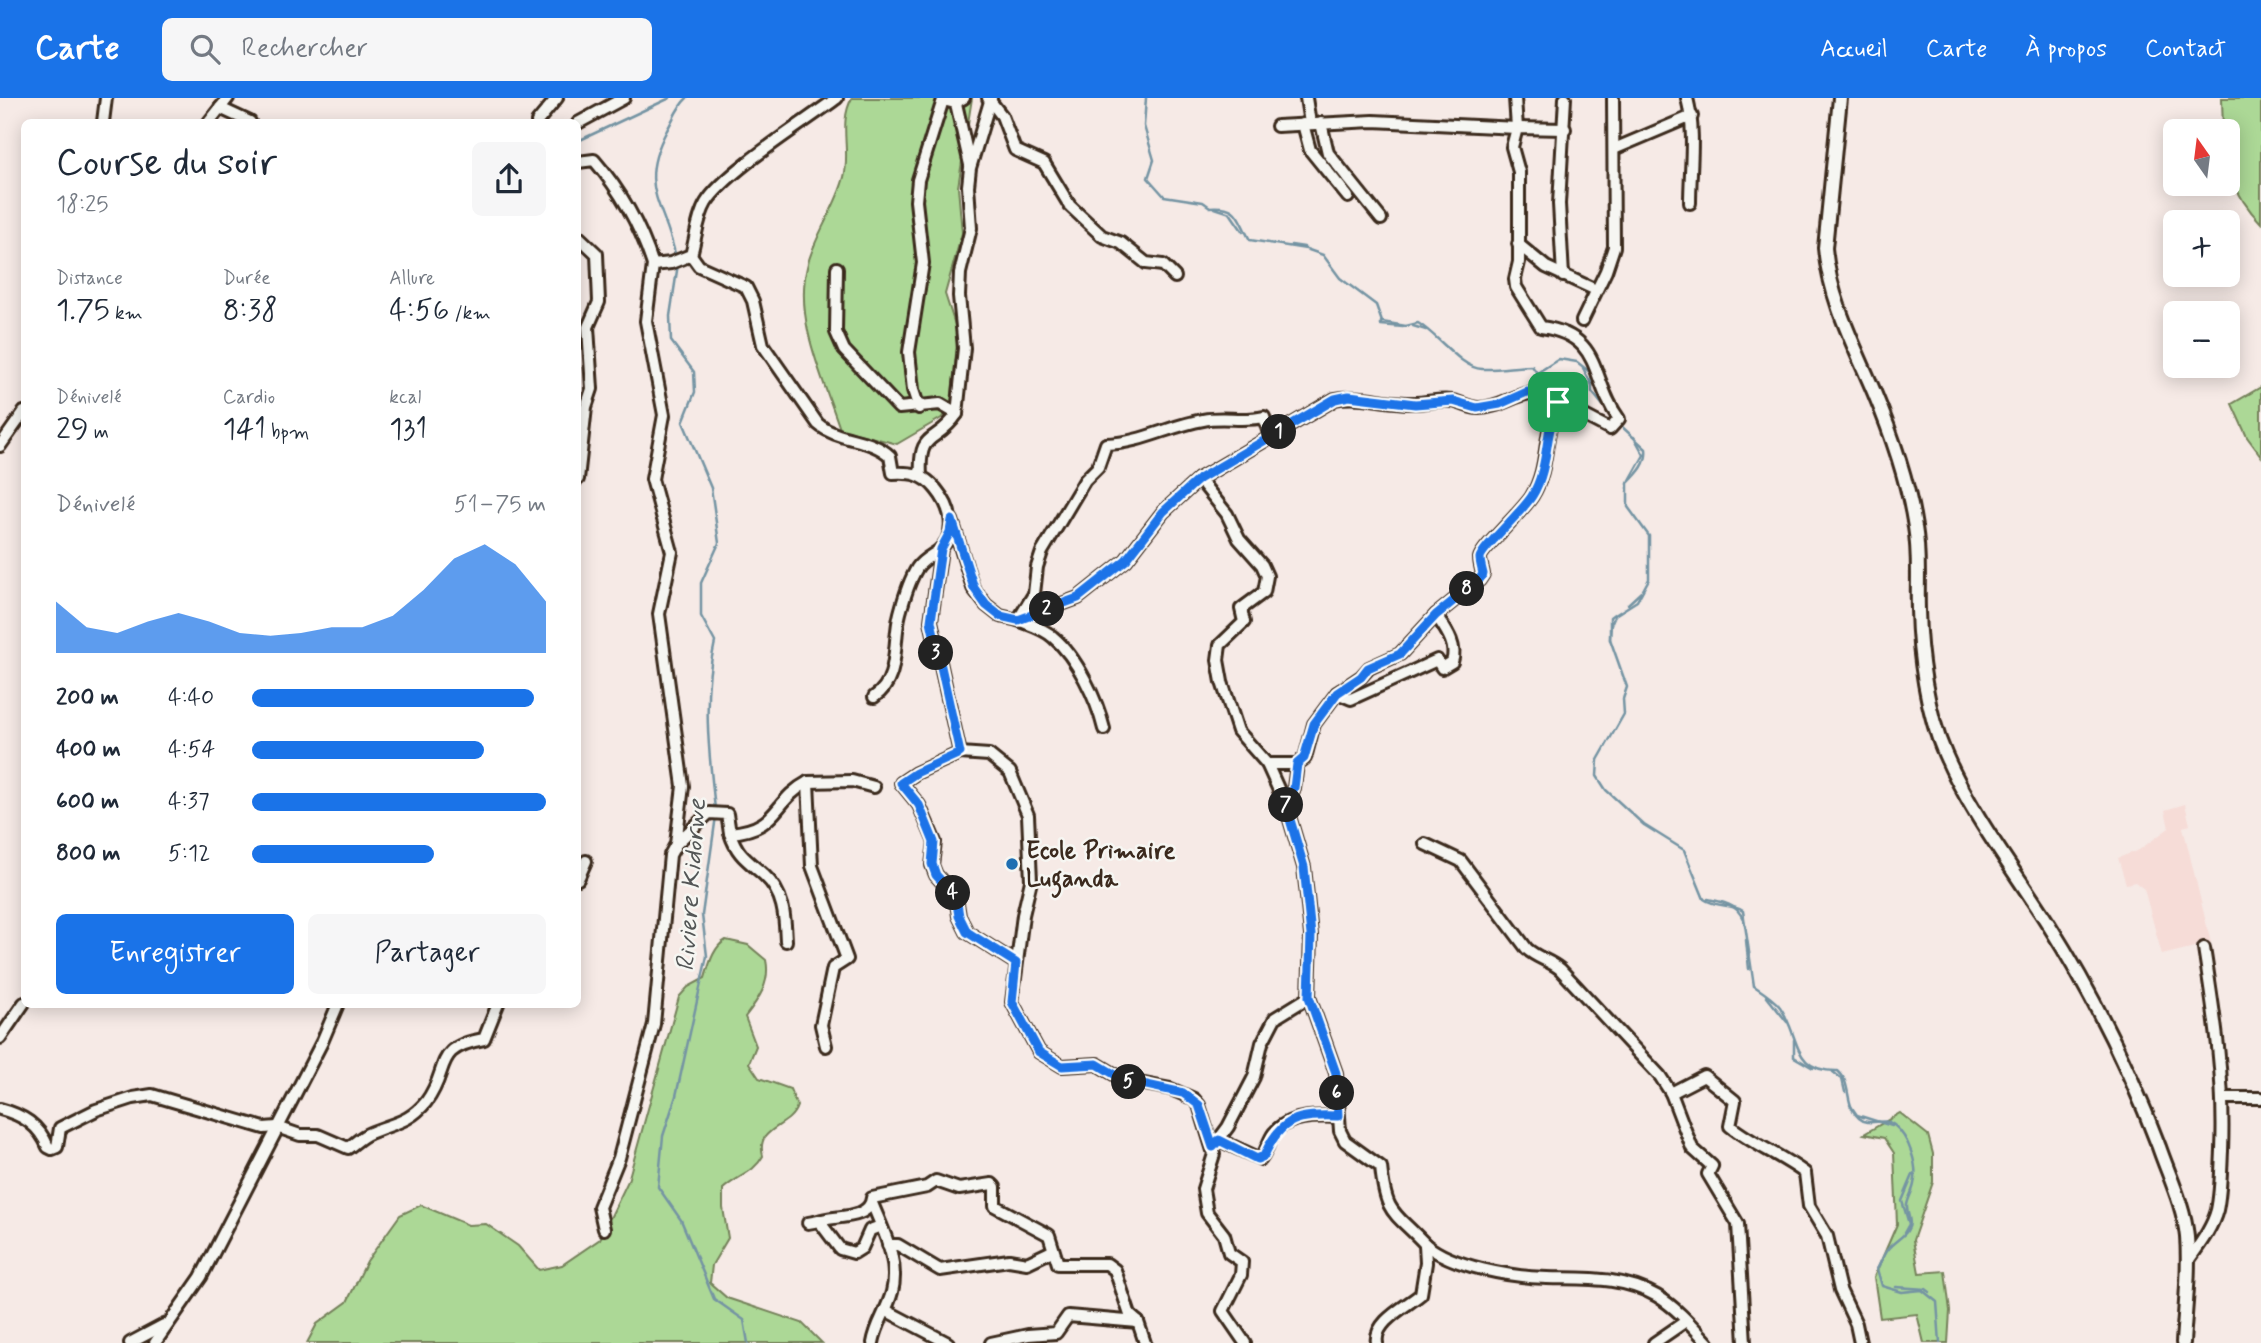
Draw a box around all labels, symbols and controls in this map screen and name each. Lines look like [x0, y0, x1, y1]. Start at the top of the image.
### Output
search box [162, 18, 652, 81]
text: Carte [35, 27, 120, 71]
icon: search [186, 30, 224, 68]
text: Rechercher [242, 32, 368, 66]
text: Accueil [1820, 34, 1888, 65]
text: Carte [1926, 34, 1987, 65]
text: À propos [2025, 34, 2107, 65]
text: Contact [2145, 34, 2226, 65]
north arrow [2163, 119, 2240, 196]
map controls [2163, 119, 2240, 378]
text: Course du soir [56, 139, 277, 188]
button: share [472, 142, 546, 216]
text: 18:25 [56, 190, 109, 220]
button: + [2163, 210, 2240, 287]
text: Distance [56, 266, 123, 291]
text: Durée [223, 266, 271, 291]
text: Allure [389, 266, 435, 291]
text: 1.75 [56, 291, 110, 330]
text: 8:38 [223, 291, 278, 330]
text: 4:56 [389, 291, 449, 330]
text: km [110, 301, 143, 326]
text: /km [449, 301, 491, 326]
button: − [2163, 301, 2240, 378]
pin [1528, 372, 1588, 432]
icon: arrive [1539, 383, 1577, 421]
text: Dénivelé [56, 385, 122, 410]
text: Cardio [223, 385, 275, 410]
text: kcal [389, 385, 421, 410]
text: 29 [56, 410, 89, 449]
text: 141 [223, 410, 266, 449]
text: 131 [389, 410, 427, 449]
pin: 1 [1262, 414, 1296, 450]
text: 1 [1274, 419, 1283, 444]
text: m [89, 420, 109, 445]
text: bpm [266, 420, 309, 445]
text: Dénivelé [56, 490, 135, 520]
text: 51–75 m [454, 490, 546, 520]
pin: 8 [1450, 572, 1484, 606]
text: 8 [1461, 576, 1472, 601]
pin: 2 [1030, 592, 1064, 626]
text: 2 [1042, 596, 1051, 621]
pin: 3 [918, 636, 954, 670]
text: 3 [931, 640, 940, 665]
text: 200 m [56, 683, 119, 713]
text: 4:40 [168, 683, 214, 713]
text: 400 m [56, 735, 121, 765]
text: 4:54 [168, 735, 215, 765]
text: 600 m [56, 787, 119, 817]
text: 4:37 [168, 787, 210, 817]
pin: 7 [1268, 788, 1304, 822]
text: 7 [1280, 792, 1291, 817]
water label: Riviere Kidorwe [669, 797, 715, 972]
place label: Ecole Primaire Luganda [1026, 836, 1175, 898]
text: 800 m [56, 839, 120, 869]
text: 5:12 [168, 839, 210, 869]
marker: Ecole Primaire Luganda [1004, 856, 1020, 872]
pin: 4 [936, 876, 970, 910]
text: 4 [947, 880, 958, 905]
button: Enregistrer [56, 914, 294, 994]
button: Partager [308, 914, 546, 994]
pin: 5 [1112, 1065, 1146, 1100]
text: 5 [1123, 1069, 1134, 1094]
pin: 6 [1320, 1076, 1354, 1110]
text: 6 [1332, 1080, 1341, 1105]

